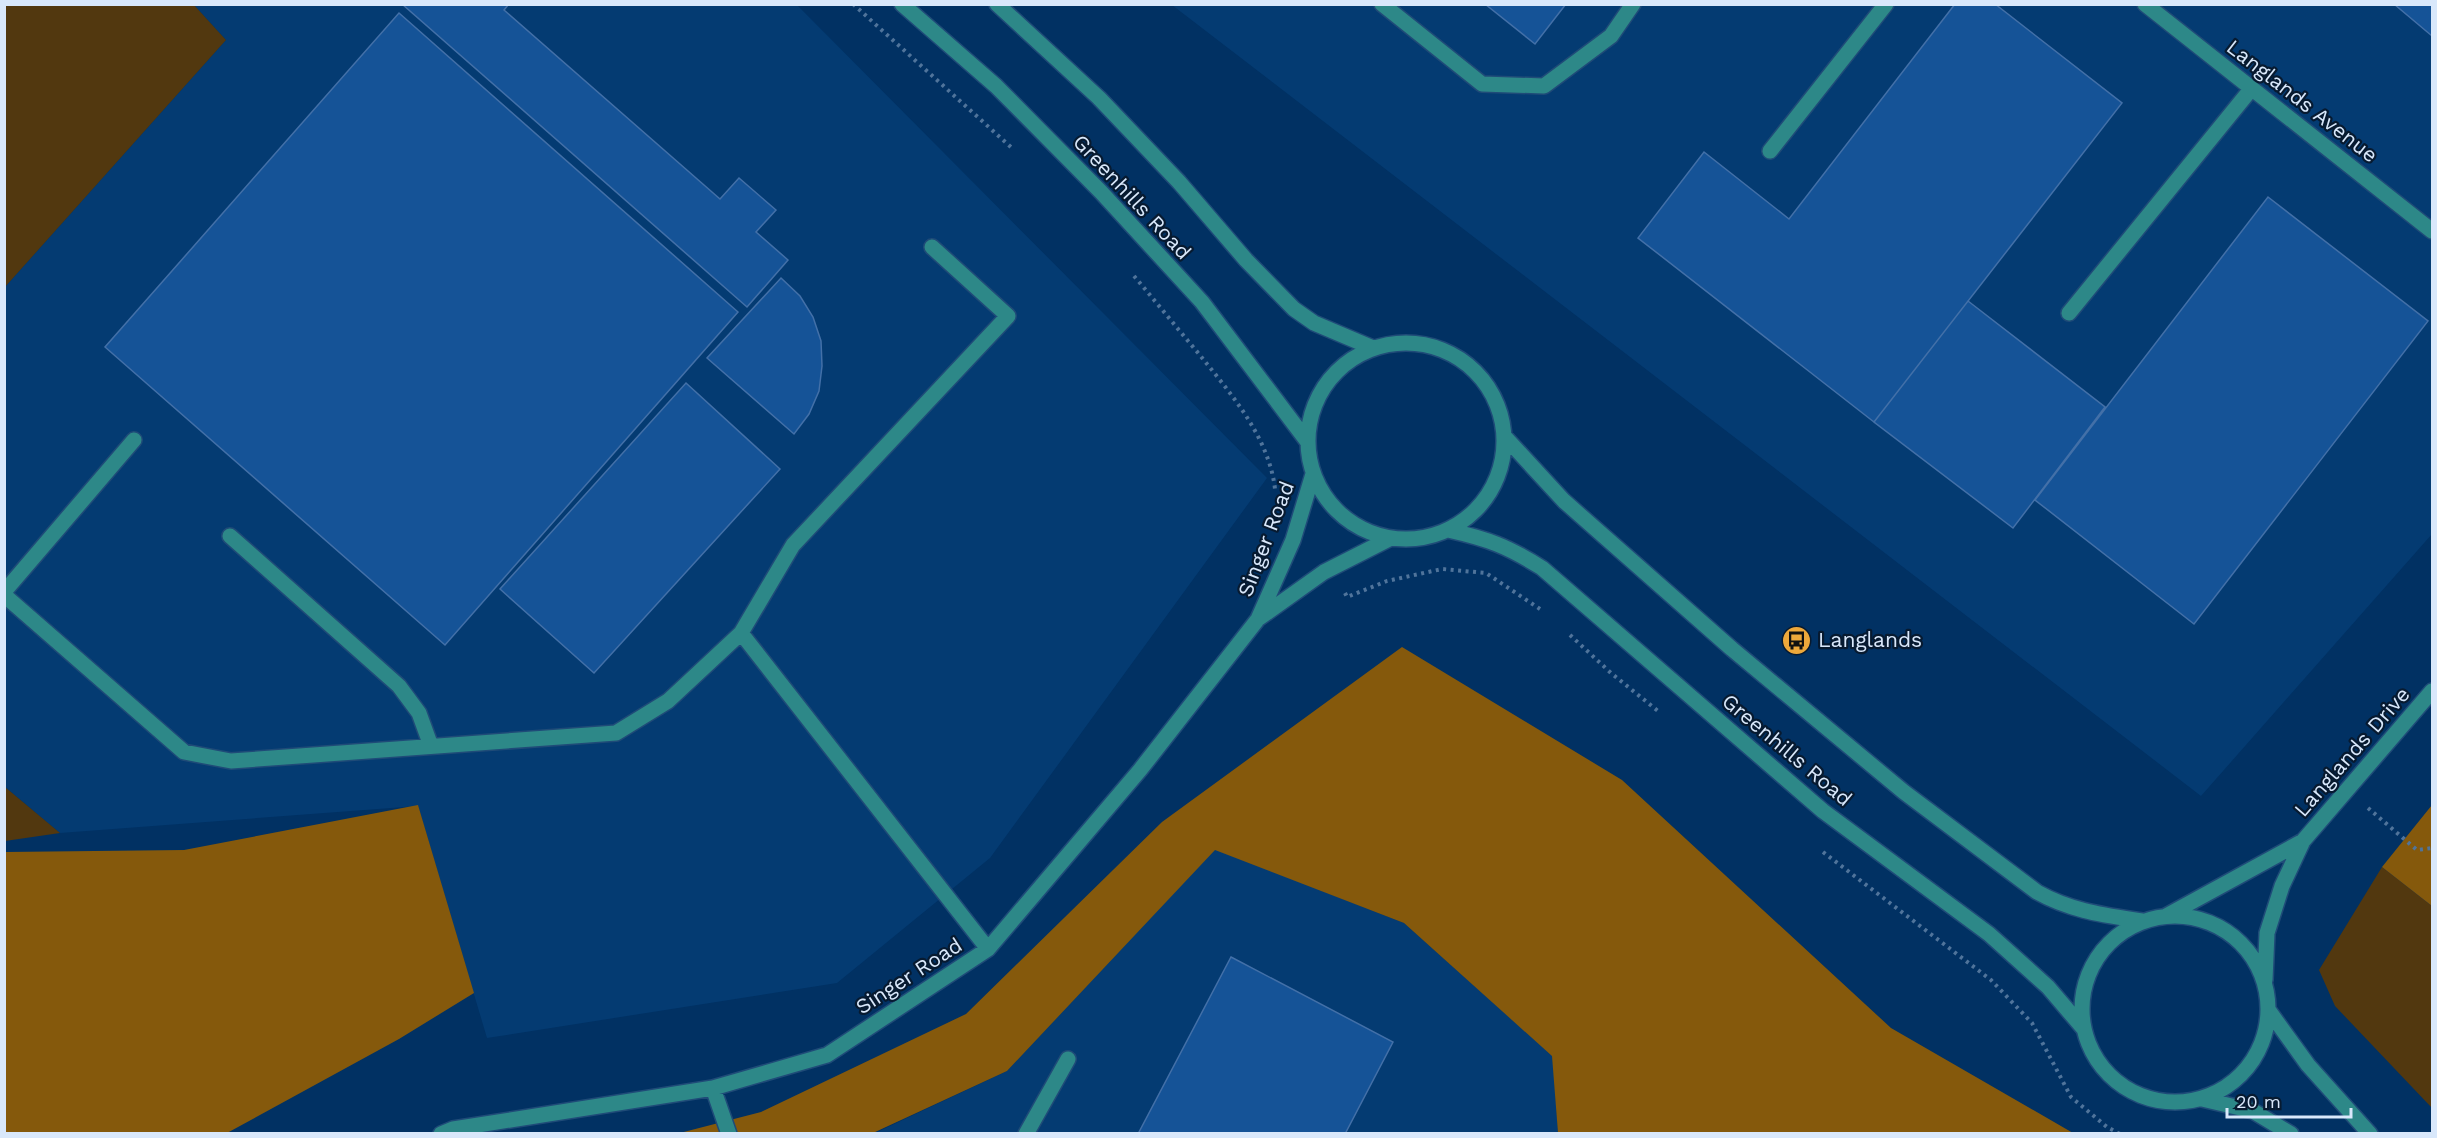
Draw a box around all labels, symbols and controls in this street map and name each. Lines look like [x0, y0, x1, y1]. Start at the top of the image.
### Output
street label: Langlands Avenue [2222, 34, 2383, 167]
street label: Greenhills Road [1068, 129, 1197, 264]
street label: Singer Road [1232, 478, 1299, 600]
bus stop icon: Langlands [1781, 624, 1813, 656]
place label: Langlands [1818, 627, 1922, 652]
street label: Langlands Drive [2289, 682, 2415, 822]
street label: Greenhills Road [1717, 688, 1857, 811]
street label: Singer Road [851, 932, 967, 1019]
scale bar [2227, 1081, 2352, 1119]
text: 20 m [2236, 1091, 2281, 1112]

